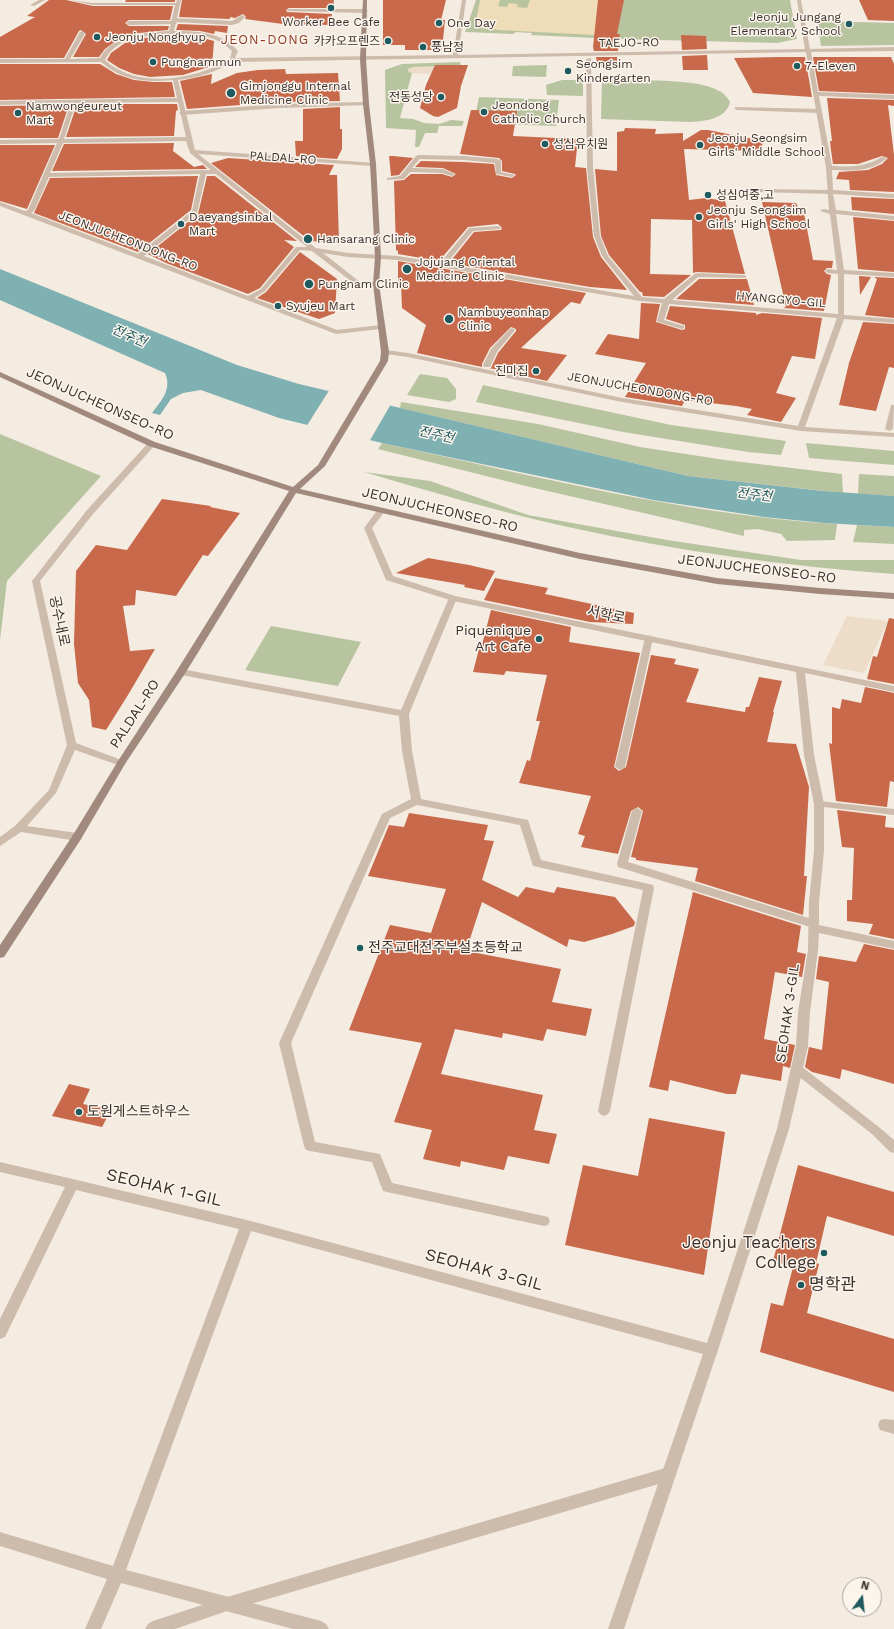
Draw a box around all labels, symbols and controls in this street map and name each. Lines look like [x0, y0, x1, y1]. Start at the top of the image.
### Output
marker: Worker Bee Cafe [326, 3, 336, 13]
place label: Jeonju Jungang Elementary School [730, 10, 841, 38]
place label: Worker Bee Cafe [282, 15, 380, 29]
place label: One Day [447, 16, 496, 30]
marker: One Day [434, 18, 444, 28]
marker: Jeonju Jungang Elementary School [844, 19, 854, 29]
place label: Jeonju Nonghyup [105, 30, 206, 44]
marker: Jeonju Nonghyup [92, 32, 102, 42]
district label: JEON-DONG [221, 32, 309, 48]
place label: 카카오프렌즈 [314, 34, 380, 48]
street label: TAEJO-RO [599, 35, 659, 51]
marker: 카카오프렌즈 [383, 36, 393, 46]
place label: 풍남정 [431, 40, 464, 54]
marker: 풍남정 [418, 42, 428, 52]
place label: Pungnammun [161, 55, 241, 69]
marker: Pungnammun [148, 57, 158, 67]
place label: Seongsim Kindergarten [576, 57, 651, 85]
place label: 7-Eleven [805, 59, 856, 73]
marker: 7-Eleven [792, 61, 802, 71]
marker: Seongsim Kindergarten [563, 66, 573, 76]
place label: Gimjonggu Internal Medicine Clinic [240, 79, 351, 107]
marker: Gimjonggu Internal Medicine Clinic [225, 87, 237, 99]
place label: 전동성당 [389, 90, 433, 104]
marker: 전동성당 [436, 92, 446, 102]
place label: Jeondong Catholic Church [492, 98, 586, 126]
place label: Namwongeureut Mart [26, 99, 122, 127]
marker: Jeondong Catholic Church [479, 107, 489, 117]
marker: Namwongeureut Mart [13, 108, 23, 118]
place label: Jeonju Seongsim Girls' Middle School [708, 131, 825, 159]
place label: 성심유치원 [553, 137, 608, 151]
marker: 성심유치원 [540, 139, 550, 149]
marker: Jeonju Seongsim Girls' Middle School [695, 140, 705, 150]
street label: PALDAL-RO [249, 148, 317, 168]
place label: 성심여중,고 [716, 188, 774, 202]
marker: 성심여중,고 [703, 190, 713, 200]
place label: Jeonju Seongsim Girls' High School [707, 203, 810, 231]
street label: JEONJUCHEONDONG-RO [56, 208, 200, 274]
place label: Daeyangsinbal Mart [189, 210, 273, 238]
marker: Jeonju Seongsim Girls' High School [694, 212, 704, 222]
marker: Daeyangsinbal Mart [176, 219, 186, 229]
place label: Hansarang Clinic [317, 232, 415, 246]
marker: Hansarang Clinic [302, 233, 314, 245]
place label: Jojujang Oriental Medicine Clinic [416, 255, 515, 283]
marker: Jojujang Oriental Medicine Clinic [401, 263, 413, 275]
place label: Pungnam Clinic [318, 277, 409, 291]
marker: Pungnam Clinic [303, 278, 315, 290]
street label: HYANGGYO-GIL [736, 289, 826, 311]
place label: Syujeu Mart [286, 299, 355, 313]
marker: Syujeu Mart [273, 301, 283, 311]
place label: Nambuyeonhap Clinic [458, 305, 549, 333]
marker: Nambuyeonhap Clinic [443, 313, 455, 325]
water label: 전주천 [109, 322, 149, 350]
street label: JEONJUCHEONSEO-RO [24, 364, 176, 444]
place label: 진미집 [495, 364, 528, 378]
marker: 진미집 [531, 366, 541, 376]
street label: JEONJUCHEONDONG-RO [566, 369, 714, 409]
water label: 전주천 [417, 423, 455, 447]
street label: JEONJUCHEONSEO-RO [360, 484, 520, 536]
water label: 전주천 [735, 485, 773, 505]
street label: JEONJUCHEONSEO-RO [677, 551, 837, 587]
street label: 공수내로 [45, 594, 73, 648]
street label: 서학로 [585, 603, 627, 627]
place label: Piquenique Art Cafe [455, 623, 531, 656]
marker: Piquenique Art Cafe [534, 634, 544, 644]
street label: PALDAL-RO [107, 677, 163, 751]
place label: 전주교대전주부설초등학교 [368, 940, 523, 956]
marker: 전주교대전주부설초등학교 [355, 943, 365, 953]
street label: SEOHAK 3-GIL [773, 963, 803, 1063]
place label: 도원게스트하우스 [87, 1104, 190, 1120]
marker: 도원게스트하우스 [74, 1107, 84, 1117]
street label: SEOHAK 1-GIL [104, 1165, 224, 1211]
place label: Jeonju Teachers College [682, 1233, 816, 1273]
street label: SEOHAK 3-GIL [423, 1244, 545, 1296]
marker: Jeonju Teachers College [819, 1248, 829, 1258]
place label: 명학관 [809, 1275, 856, 1295]
marker: 명학관 [796, 1280, 806, 1290]
north arrow [842, 1577, 882, 1617]
text: N [859, 1579, 871, 1593]

